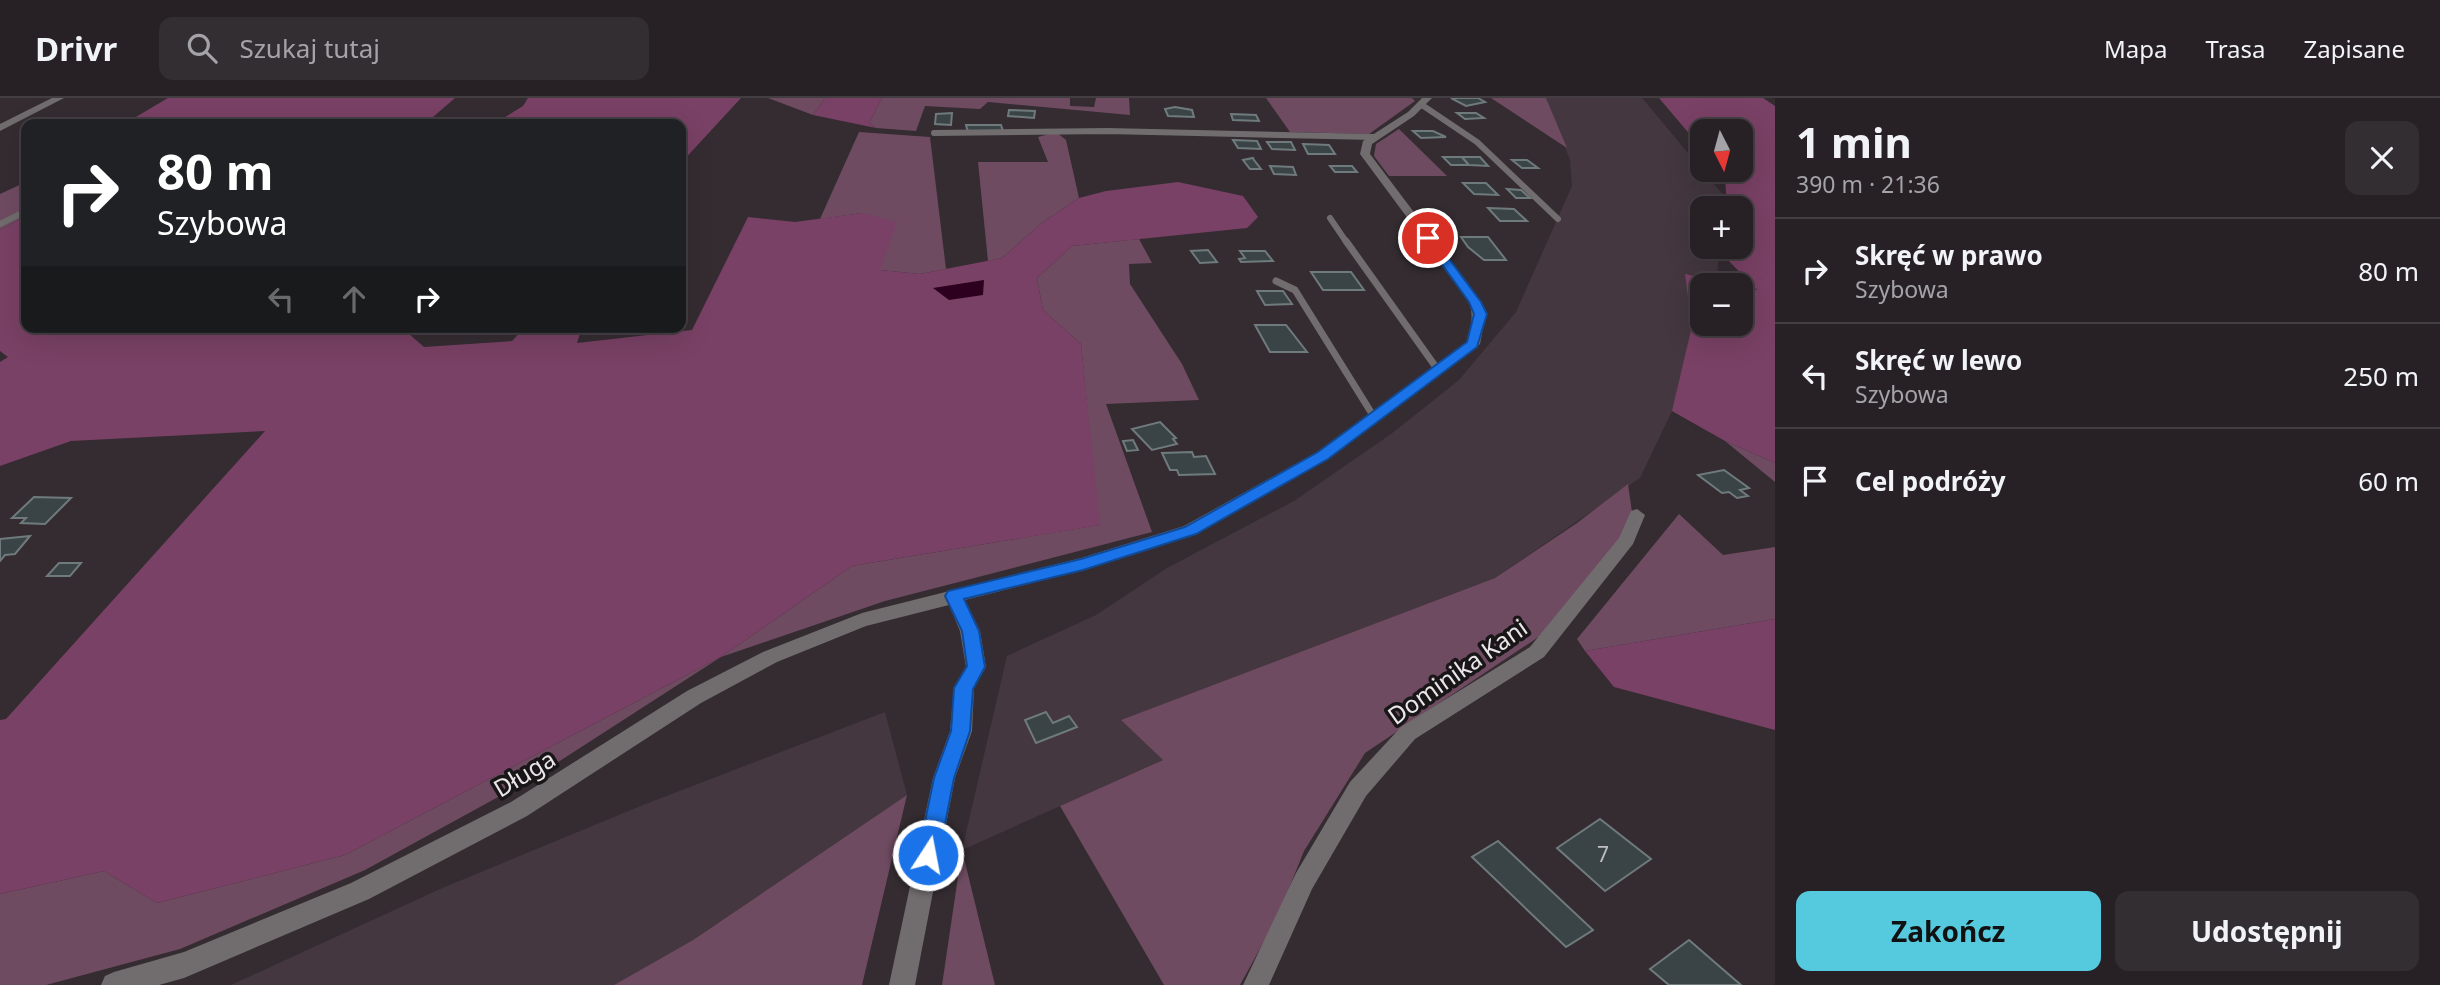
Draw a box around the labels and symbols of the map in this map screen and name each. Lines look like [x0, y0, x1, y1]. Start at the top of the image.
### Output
north arrow [1690, 119, 1754, 182]
pin [1398, 208, 1458, 268]
street label: Dominika Kani [1381, 611, 1533, 731]
street label: Długa [487, 742, 561, 804]
position arrow [891, 818, 965, 892]
house number: 7 [1597, 840, 1609, 868]

